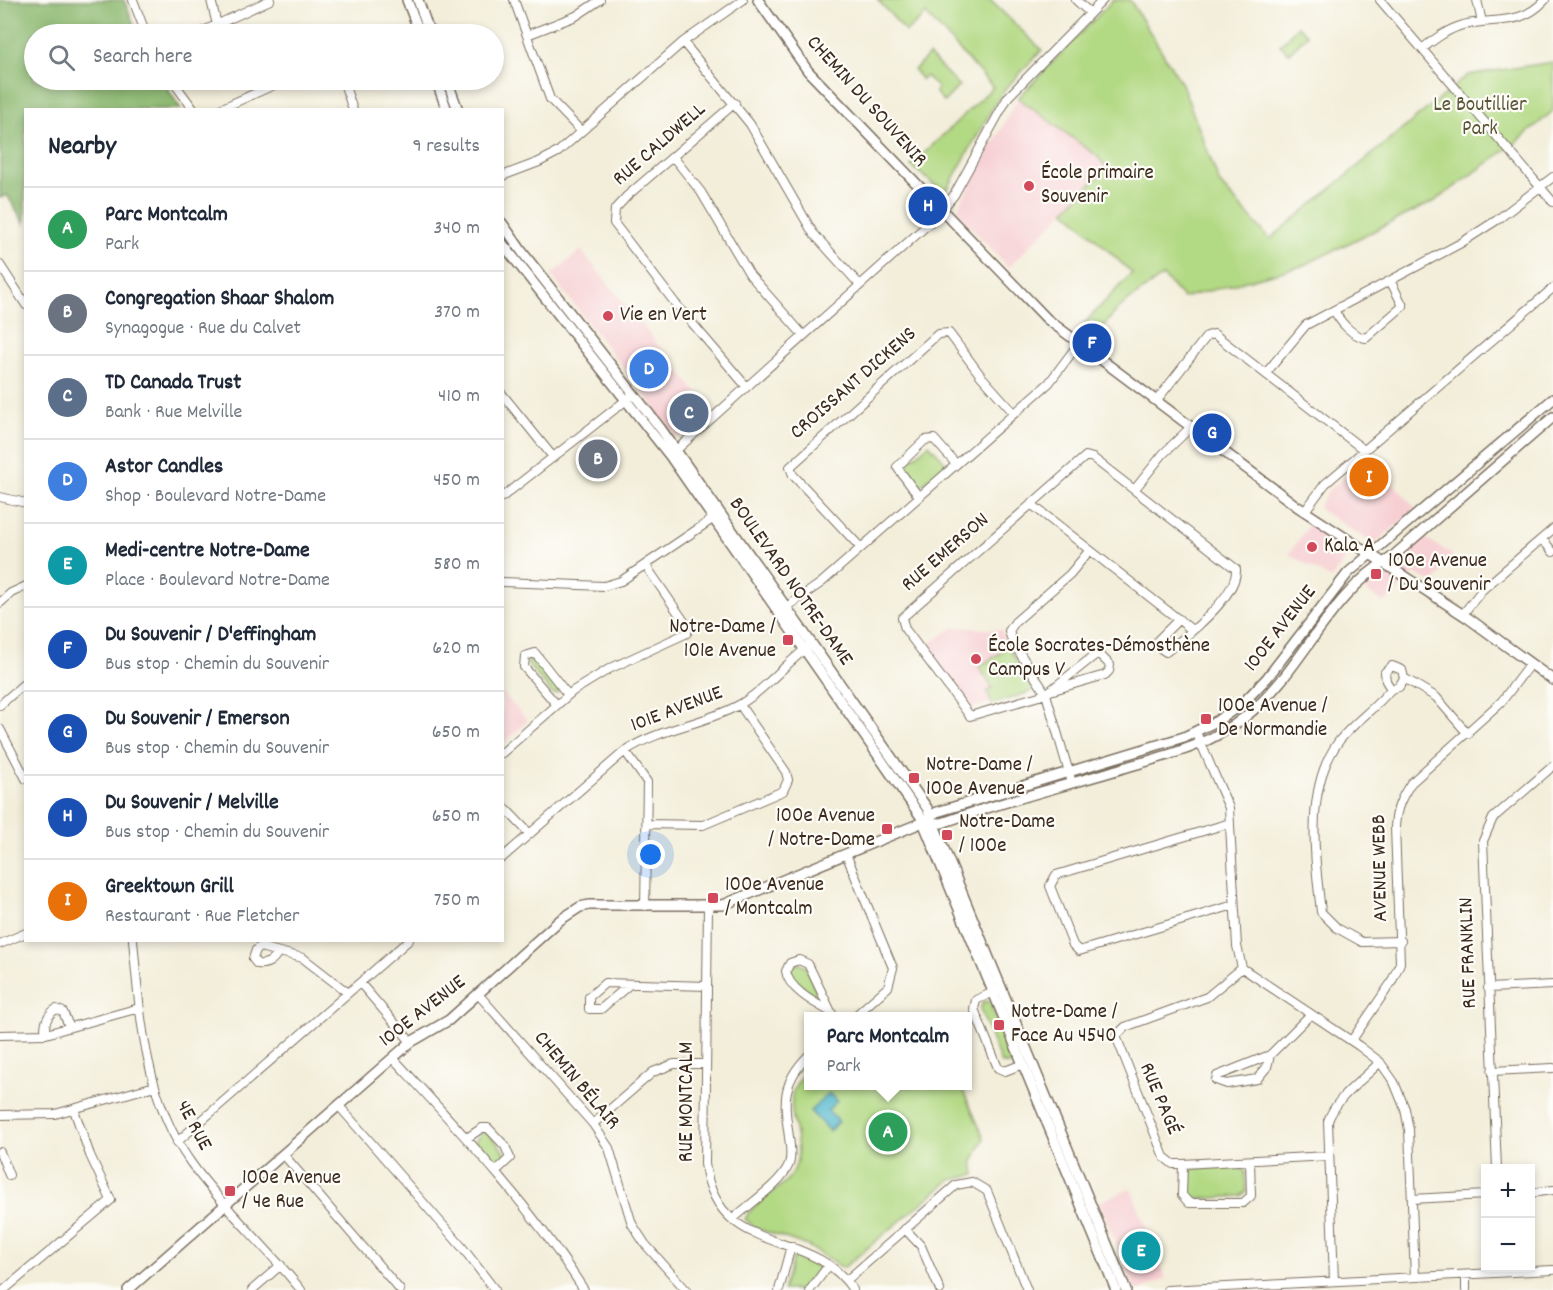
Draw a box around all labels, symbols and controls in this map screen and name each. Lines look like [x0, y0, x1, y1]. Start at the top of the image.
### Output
search box [24, 24, 504, 90]
street label: CHEMIN DU SOUVENIR [798, 29, 934, 175]
icon: search [45, 41, 78, 74]
text: Search here [93, 42, 192, 73]
park label: Le Boutillier Park [1433, 91, 1527, 145]
street label: RUE CALDWELL [607, 96, 713, 194]
text: Nearby [48, 129, 116, 166]
text: 9 results [412, 133, 480, 161]
place label: École primaire Souvenir [1041, 159, 1154, 213]
marker: École primaire Souvenir [1022, 179, 1036, 193]
pin: H [908, 184, 948, 228]
text: Parc Montcalm [105, 200, 228, 231]
text: A [62, 215, 73, 243]
text: 340 m [434, 215, 480, 243]
text: Park [105, 231, 139, 259]
text: Congregation Shaar Shalom [105, 284, 334, 315]
text: B [63, 299, 72, 327]
text: 370 m [434, 299, 480, 327]
place label: Vie en Vert [620, 301, 707, 331]
marker: Vie en Vert [601, 309, 615, 323]
text: Synagogue · Rue du Calvet [105, 315, 301, 343]
street label: CROISSANT DICKENS [784, 320, 924, 448]
pin: F [1072, 320, 1112, 366]
pin: D [630, 346, 668, 392]
text: TD Canada Trust [105, 368, 241, 399]
text: C [63, 383, 72, 411]
text: 410 m [438, 383, 480, 411]
pin: C [670, 390, 708, 436]
text: Bank · Rue Melville [105, 399, 242, 427]
pin: G [1192, 410, 1232, 456]
pin: B [578, 436, 618, 482]
text: Astor Candles [105, 452, 223, 483]
pin: I [1350, 454, 1388, 500]
text: D [62, 467, 73, 495]
text: 450 m [433, 467, 480, 495]
text: Shop · Boulevard Notre-Dame [105, 483, 326, 511]
street label: BOULEVARD NOTRE-DAME [720, 492, 860, 673]
street label: RUE EMERSON [895, 506, 997, 600]
place label: Kala A [1324, 532, 1375, 562]
text: Medi-centre Notre-Dame [105, 536, 310, 567]
marker: Kala A [1305, 540, 1319, 554]
place label: 100e Avenue / Du Souvenir [1388, 547, 1491, 601]
text: E [63, 551, 72, 579]
text: 580 m [434, 551, 480, 579]
text: Place · Boulevard Notre-Dame [105, 567, 330, 595]
marker: 100e Avenue / Du Souvenir [1369, 567, 1383, 581]
street label: 100E AVENUE [1237, 579, 1325, 679]
place label: Notre-Dame / 101e Avenue [669, 613, 776, 667]
text: Du Souvenir / D'effingham [105, 620, 316, 651]
place label: École Socrates-Démosthène Campus V [988, 632, 1210, 686]
marker: Notre-Dame / 101e Avenue [781, 633, 795, 647]
text: F [63, 635, 72, 663]
text: 620 m [432, 635, 480, 663]
text: Bus stop · Chemin du Souvenir [105, 651, 329, 679]
marker: École Socrates-Démosthène Campus V [969, 652, 983, 666]
street label: 101E AVENUE [627, 679, 728, 741]
place label: 100e Avenue / De Normandie [1218, 692, 1328, 746]
text: Du Souvenir / Emerson [105, 704, 290, 735]
marker: 100e Avenue / De Normandie [1199, 712, 1213, 726]
text: G [62, 719, 73, 747]
text: 650 m [432, 719, 480, 747]
text: Bus stop · Chemin du Souvenir [105, 735, 329, 763]
place label: Notre-Dame / 100e Avenue [926, 751, 1033, 805]
marker: Notre-Dame / 100e Avenue [907, 771, 921, 785]
text: Du Souvenir / Melville [105, 788, 279, 819]
place label: 100e Avenue / Notre-Dame [768, 802, 875, 856]
text: H [62, 803, 73, 831]
text: 650 m [432, 803, 480, 831]
place label: Notre-Dame / 100e [959, 808, 1055, 862]
street label: AVENUE WEBB [1365, 814, 1397, 922]
text: Bus stop · Chemin du Souvenir [105, 819, 329, 847]
marker: 100e Avenue / Notre-Dame [880, 822, 894, 836]
marker: Notre-Dame / 100e [940, 828, 954, 842]
your location [636, 840, 665, 869]
place label: 100e Avenue / Montcalm [725, 871, 824, 925]
text: Greektown Grill [105, 872, 234, 903]
text: I [64, 887, 71, 915]
text: 750 m [434, 887, 480, 915]
marker: 100e Avenue / Montcalm [706, 891, 720, 905]
street label: RUE FRANKLIN [1452, 897, 1486, 1009]
text: Restaurant · Rue Fletcher [105, 903, 300, 931]
street label: 100E AVENUE [373, 968, 473, 1056]
place label: Notre-Dame / Face Au 4540 [1011, 998, 1118, 1052]
popup [804, 1012, 972, 1090]
marker: Notre-Dame / Face Au 4540 [992, 1018, 1006, 1032]
text: Parc Montcalm [827, 1022, 949, 1053]
street label: CHEMIN BÉLAIR [526, 1025, 626, 1137]
street label: RUE MONTCALM [673, 1042, 703, 1162]
text: Park [827, 1053, 861, 1081]
street label: RUE PAGÉ [1130, 1058, 1188, 1140]
street label: 4E RUE [167, 1096, 219, 1157]
pin: A [868, 1110, 908, 1154]
place label: 100e Avenue / 4e Rue [242, 1164, 341, 1218]
map controls [1481, 1164, 1535, 1272]
button: + [1481, 1164, 1535, 1218]
marker: 100e Avenue / 4e Rue [223, 1184, 237, 1198]
button: − [1481, 1218, 1535, 1272]
pin: E [1122, 1228, 1160, 1274]

